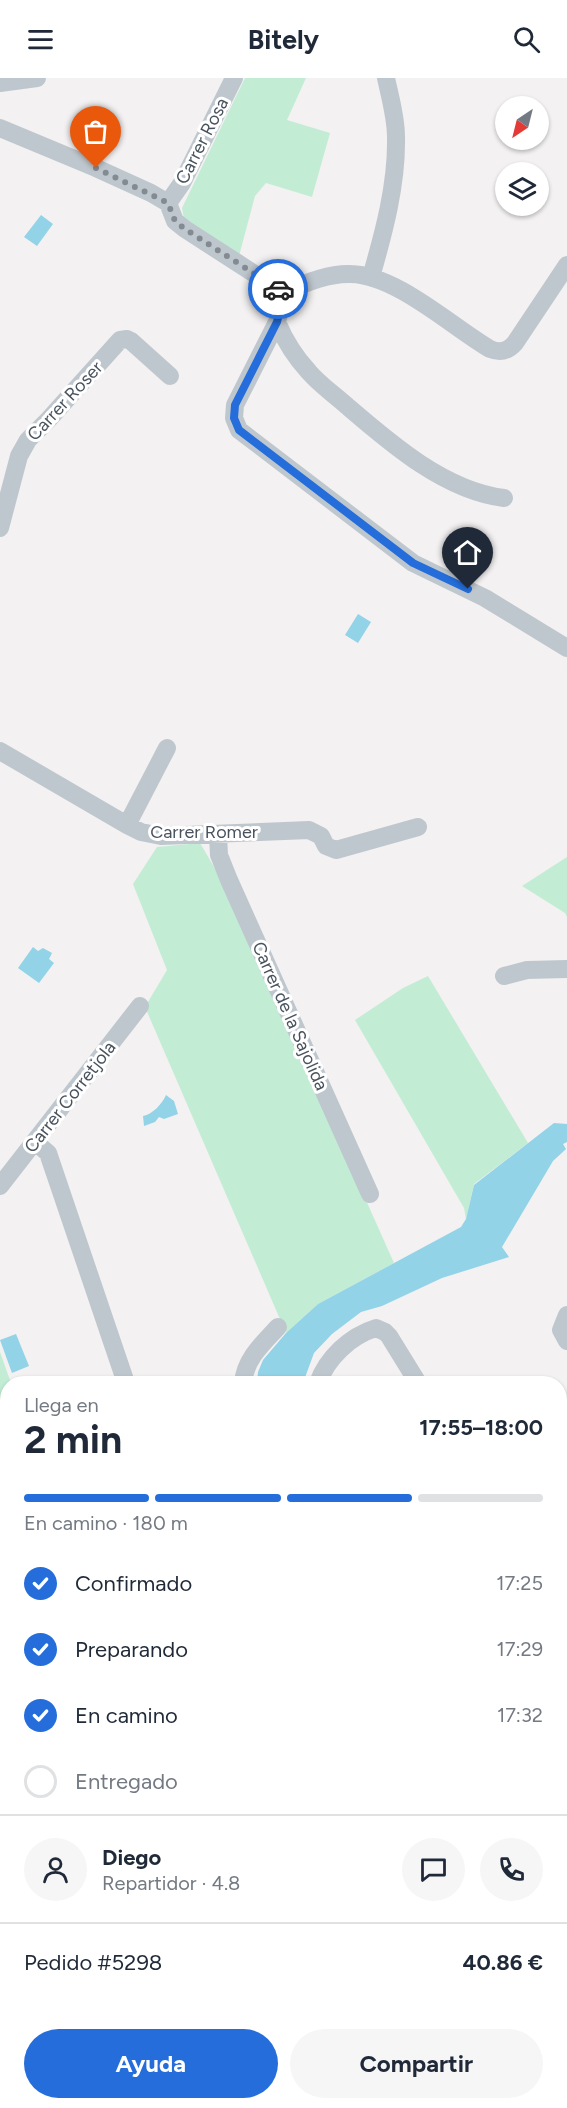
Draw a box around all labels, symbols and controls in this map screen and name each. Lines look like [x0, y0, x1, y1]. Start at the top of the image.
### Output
icon: menu [24, 23, 57, 56]
text: Bitely [248, 23, 319, 56]
icon: search [510, 23, 543, 56]
street label: Carrer Rosa [171, 94, 233, 188]
north arrow [495, 96, 549, 150]
map controls [495, 96, 549, 216]
pin [70, 106, 121, 168]
icon: bag [79, 115, 112, 148]
button: layers [495, 162, 549, 216]
courier [248, 259, 308, 319]
icon: car [262, 273, 295, 306]
street label: Carrer Roser [23, 357, 107, 445]
pin [442, 527, 493, 589]
icon: home [451, 536, 484, 569]
street label: Carrer Romer [150, 821, 258, 843]
street label: Carrer de la Sajolida [247, 938, 333, 1094]
street label: Carrer Corretjola [20, 1037, 120, 1157]
text: Llega en [24, 1393, 99, 1417]
text: 17:55–18:00 [419, 1414, 543, 1441]
text: 2 min [24, 1416, 122, 1463]
text: En camino · 180 m [24, 1511, 188, 1535]
icon: check [24, 1567, 57, 1600]
text: Confirmado [75, 1570, 192, 1597]
text: 17:25 [496, 1571, 543, 1595]
icon: check [24, 1633, 57, 1666]
text: Preparando [75, 1636, 188, 1663]
text: 17:29 [496, 1637, 543, 1661]
icon: check [24, 1699, 57, 1732]
text: En camino [75, 1702, 178, 1729]
text: 17:32 [497, 1703, 543, 1727]
text: Entregado [75, 1768, 178, 1795]
button: person [24, 1838, 87, 1901]
button: chat [402, 1838, 465, 1901]
button: phone [480, 1838, 543, 1901]
text: Diego [102, 1844, 161, 1871]
text: Repartidor · 4.8 [102, 1871, 240, 1895]
text: Pedido #5298 [24, 1949, 162, 1976]
text: 40.86 € [463, 1949, 543, 1976]
button: Ayuda [24, 2029, 278, 2098]
button: Compartir [290, 2029, 543, 2098]

